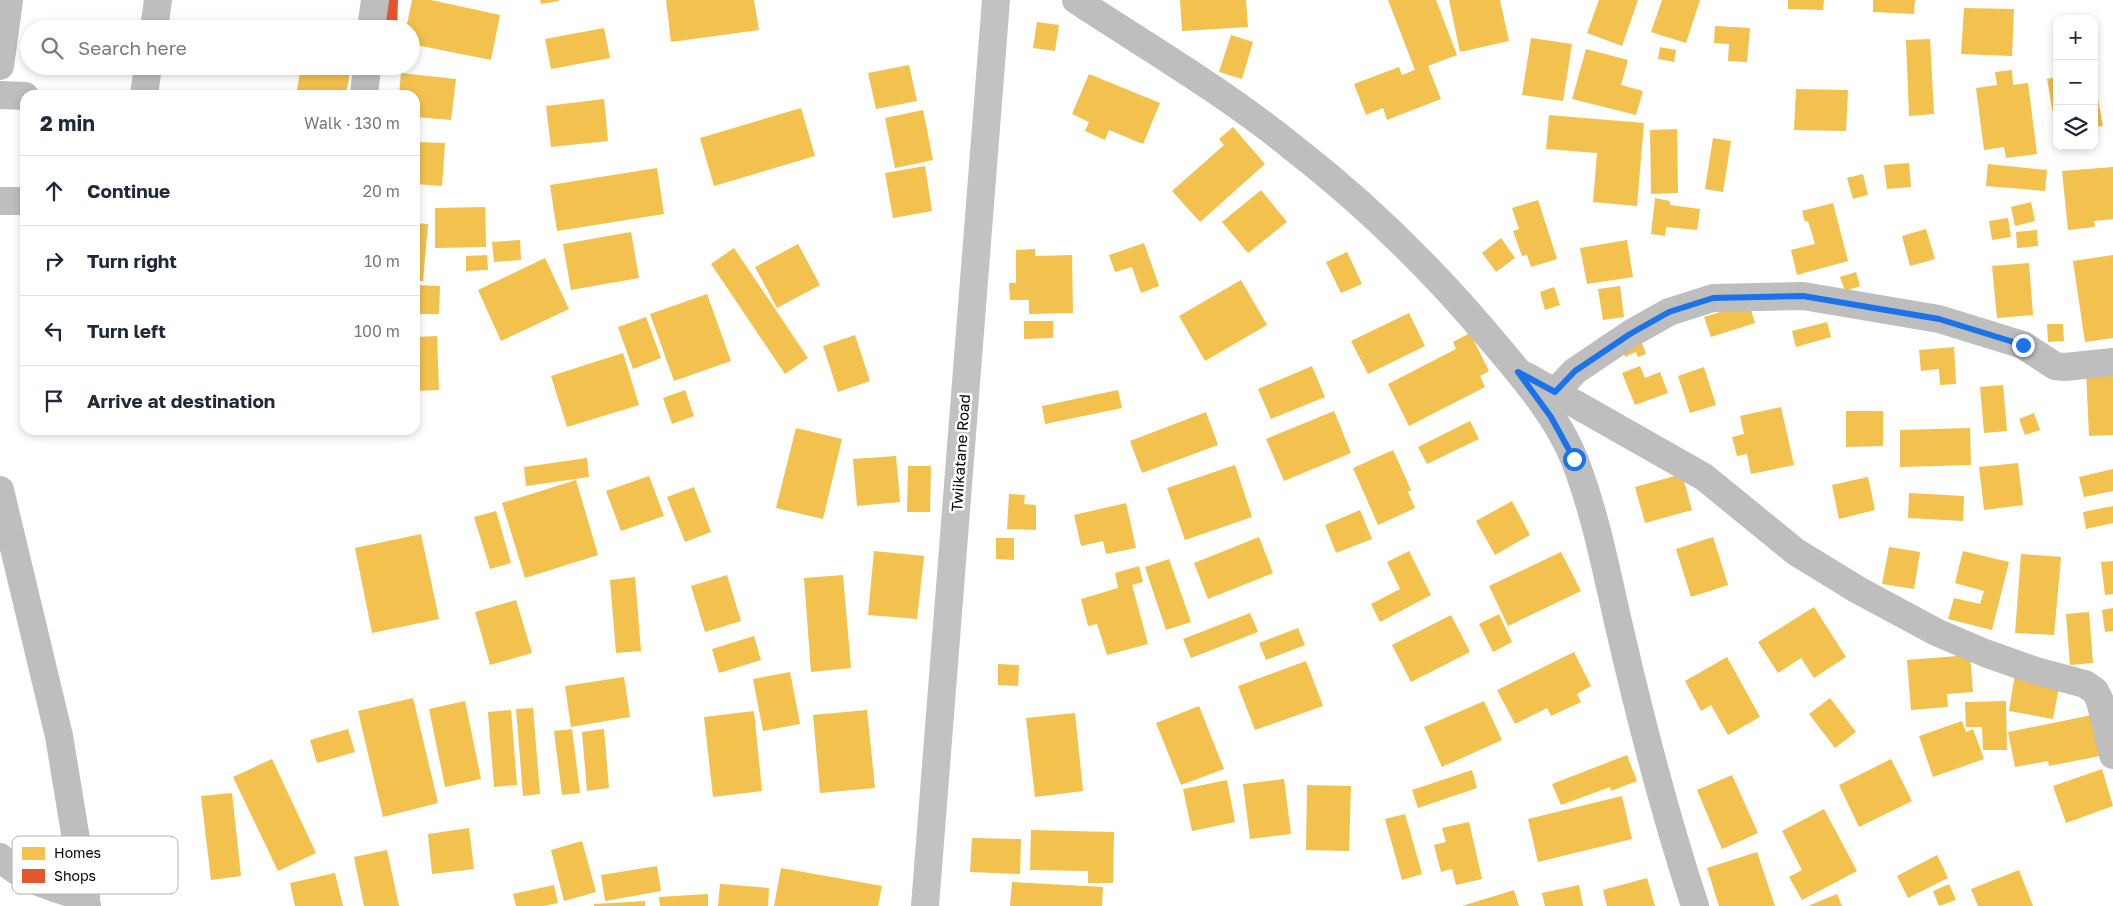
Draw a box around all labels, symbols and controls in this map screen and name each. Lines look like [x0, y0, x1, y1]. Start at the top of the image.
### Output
map controls [2053, 15, 2098, 150]
button: + [2053, 15, 2098, 60]
search box [20, 20, 420, 75]
icon: search [38, 34, 66, 62]
text: Search here [78, 36, 187, 59]
button: − [2053, 60, 2098, 105]
button: layers [2053, 105, 2098, 150]
text: 2 min [40, 110, 95, 136]
text: Walk · 130 m [304, 113, 400, 133]
icon: ahead [40, 177, 68, 205]
text: Continue [87, 179, 170, 202]
text: 20 m [363, 181, 400, 201]
icon: right [40, 247, 68, 275]
text: Turn right [87, 249, 177, 272]
text: 10 m [364, 251, 400, 271]
icon: left [40, 317, 68, 345]
text: Turn left [87, 319, 166, 342]
text: 100 m [354, 321, 400, 341]
route end [2012, 334, 2035, 357]
icon: arrive [40, 387, 68, 415]
text: Arrive at destination [87, 389, 275, 412]
street label: Twiikatane Road [947, 394, 973, 512]
route start [1563, 448, 1586, 471]
legend [12, 836, 178, 894]
text: Homes [54, 844, 101, 861]
text: Shops [54, 867, 96, 884]

